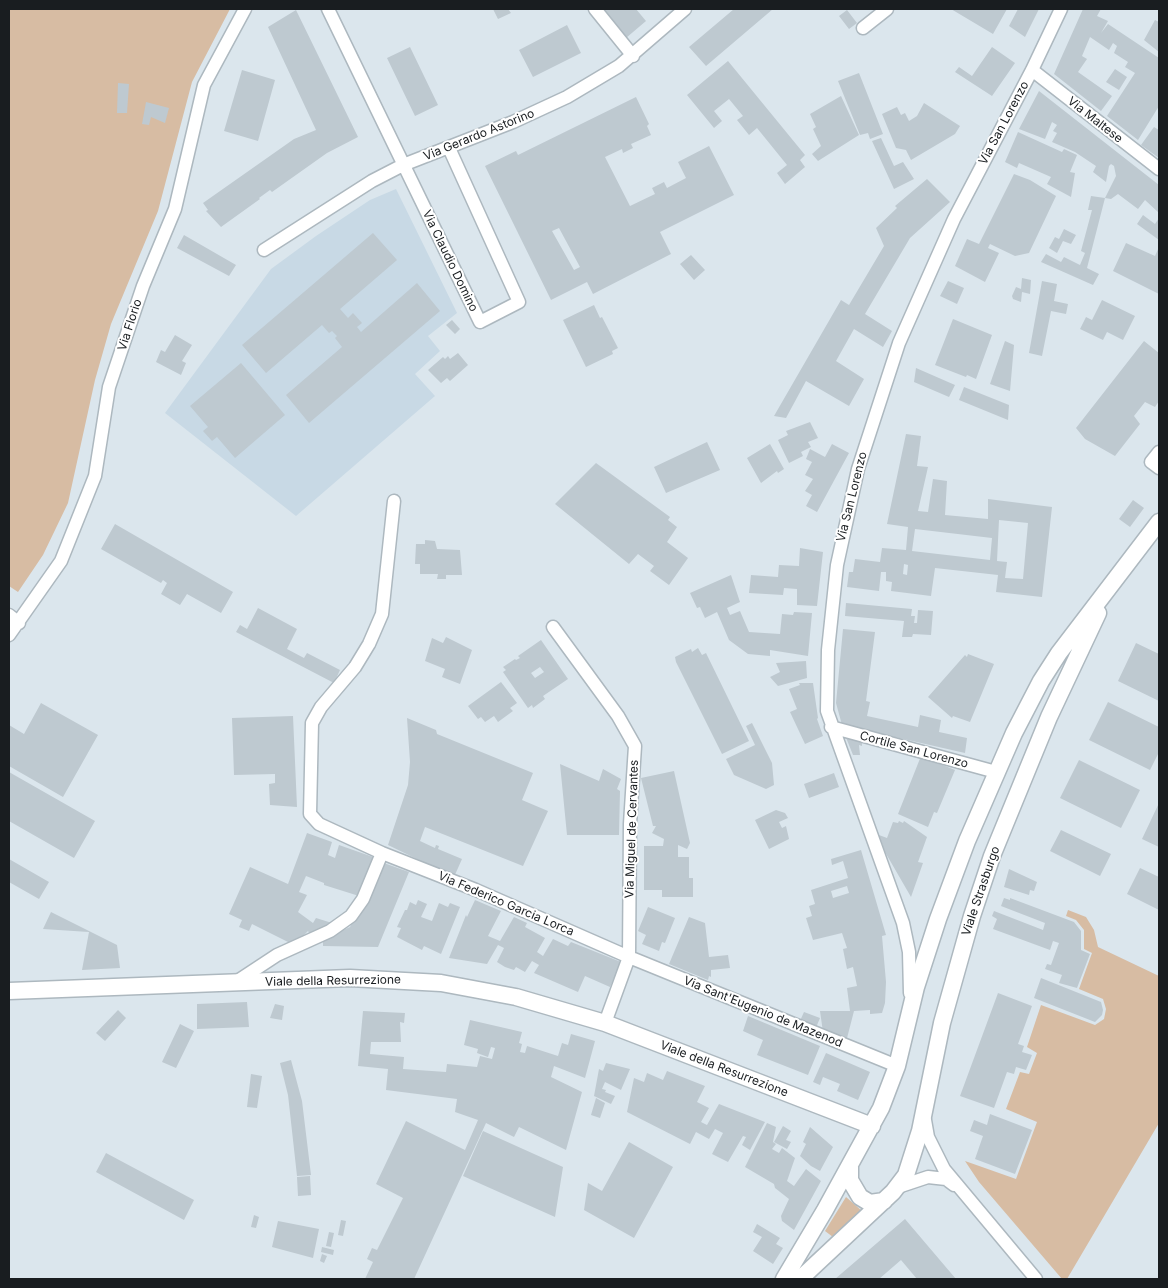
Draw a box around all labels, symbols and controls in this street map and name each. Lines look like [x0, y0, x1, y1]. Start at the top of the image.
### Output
street label: Via San Lorenzo [976, 79, 1032, 167]
street label: Via Maltese [1065, 94, 1125, 146]
street label: Via Gerardo Astorino [421, 106, 537, 164]
street label: Via Claudio Domino [419, 208, 481, 314]
street label: Via Florio [115, 297, 145, 353]
street label: Via San Lorenzo [834, 451, 870, 543]
street label: Cortile San Lorenzo [858, 729, 970, 771]
street label: Via Miguel de Cervantes [622, 759, 642, 899]
street label: Viale Strasburgo [959, 844, 1003, 938]
street label: Via Federico Garcia Lorca [436, 869, 576, 939]
street label: Viale della Resurrezione [265, 973, 401, 989]
street label: Via Sant'Eugenio de Mazenod [682, 973, 844, 1051]
street label: Viale della Resurrezione [658, 1038, 790, 1100]

